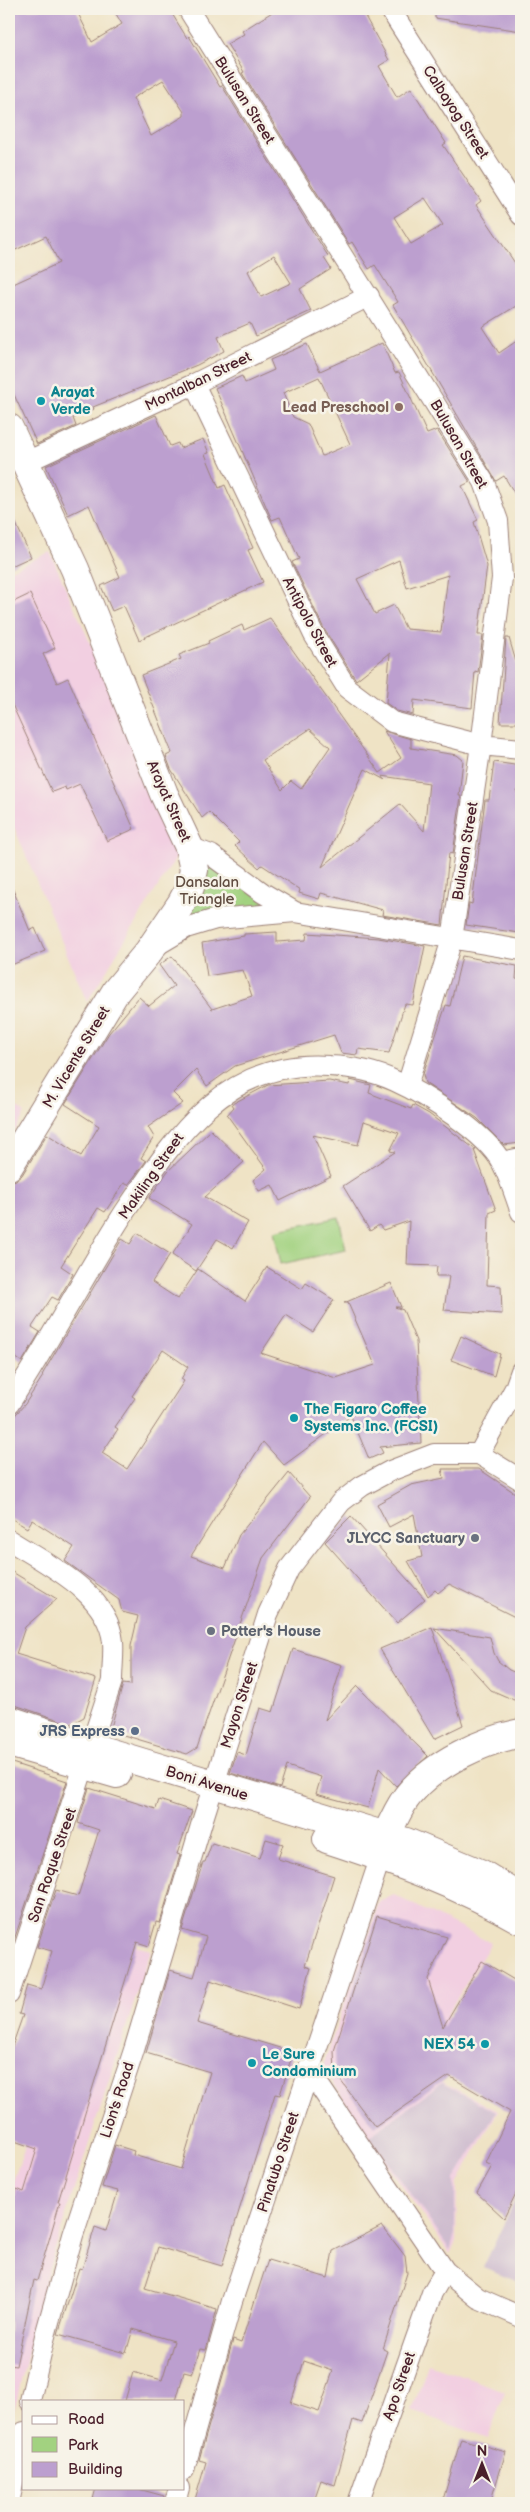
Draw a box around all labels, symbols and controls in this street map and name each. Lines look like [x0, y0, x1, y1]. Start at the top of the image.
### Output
street label: Bulusan Street [210, 53, 279, 148]
street label: Calbayog Street [418, 62, 493, 163]
street label: Montalban Street [142, 347, 255, 415]
place label: Arayat Verde [50, 383, 94, 419]
marker: Arayat Verde [35, 395, 47, 407]
street label: Bulusan Street [425, 396, 492, 492]
place label: Lead Preschool [282, 398, 389, 417]
marker: Lead Preschool [393, 401, 405, 413]
street label: Antipolo Street [278, 574, 342, 671]
street label: Arayat Street [142, 758, 195, 845]
street label: Bulusan Street [448, 800, 483, 902]
park label: Dansalan Triangle [175, 873, 239, 909]
street label: M. Vicente Street [39, 1002, 115, 1112]
street label: Makiling Street [115, 1129, 188, 1223]
place label: The Figaro Coffee Systems Inc. (FCSI) [304, 1400, 438, 1436]
marker: The Figaro Coffee Systems Inc. (FCSI) [288, 1412, 300, 1424]
place label: JLYCC Sanctuary [347, 1529, 465, 1548]
marker: JLYCC Sanctuary [469, 1532, 481, 1544]
place label: Potter's House [221, 1622, 321, 1641]
marker: Potter's House [205, 1625, 217, 1637]
street label: Mayon Street [217, 1659, 262, 1751]
place label: JRS Express [39, 1722, 125, 1741]
marker: JRS Express [129, 1725, 141, 1737]
street label: Boni Avenue [163, 1762, 250, 1805]
street label: San Roque Street [24, 1805, 81, 1925]
place label: NEX 54 [424, 2035, 475, 2054]
marker: NEX 54 [479, 2038, 491, 2050]
place label: Le Sure Condominium [262, 2045, 357, 2081]
marker: Le Sure Condominium [246, 2057, 258, 2069]
street label: Lion's Road [96, 2060, 139, 2141]
street label: Pinatubo Street [253, 2109, 304, 2215]
street label: Apo Street [379, 2349, 420, 2423]
legend [22, 2400, 185, 2490]
text: Road [68, 2410, 104, 2429]
text: Park [68, 2436, 99, 2455]
north arrow [458, 2440, 508, 2490]
text: N [477, 2443, 487, 2460]
text: Building [68, 2460, 123, 2479]

